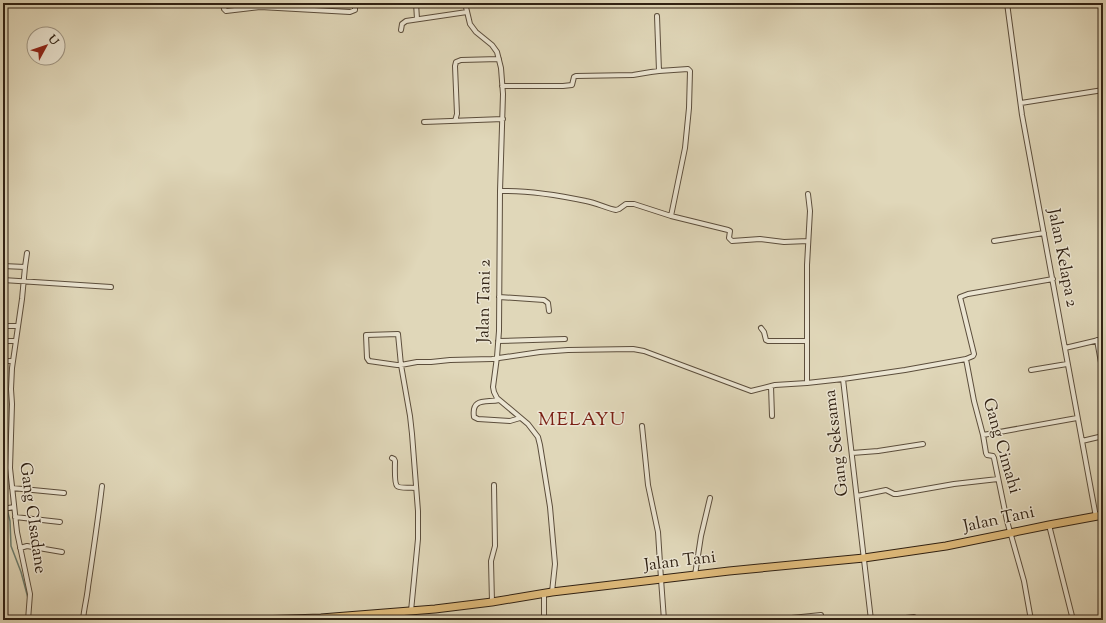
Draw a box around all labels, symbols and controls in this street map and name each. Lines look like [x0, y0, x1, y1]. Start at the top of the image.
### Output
north arrow [26, 26, 66, 66]
text: U [43, 31, 62, 49]
street label: Jalan Kelapa 2 [1041, 206, 1083, 309]
street label: Jalan Tani 2 [472, 259, 498, 344]
street label: Gang Seksama [819, 388, 855, 498]
street label: Gang Cimahi [976, 395, 1026, 497]
district label: MELAYU [538, 407, 626, 434]
street label: Gang CIsadane [12, 461, 52, 575]
street label: Jalan Tani [960, 501, 1037, 539]
street label: Jalan Tani [642, 546, 717, 578]

